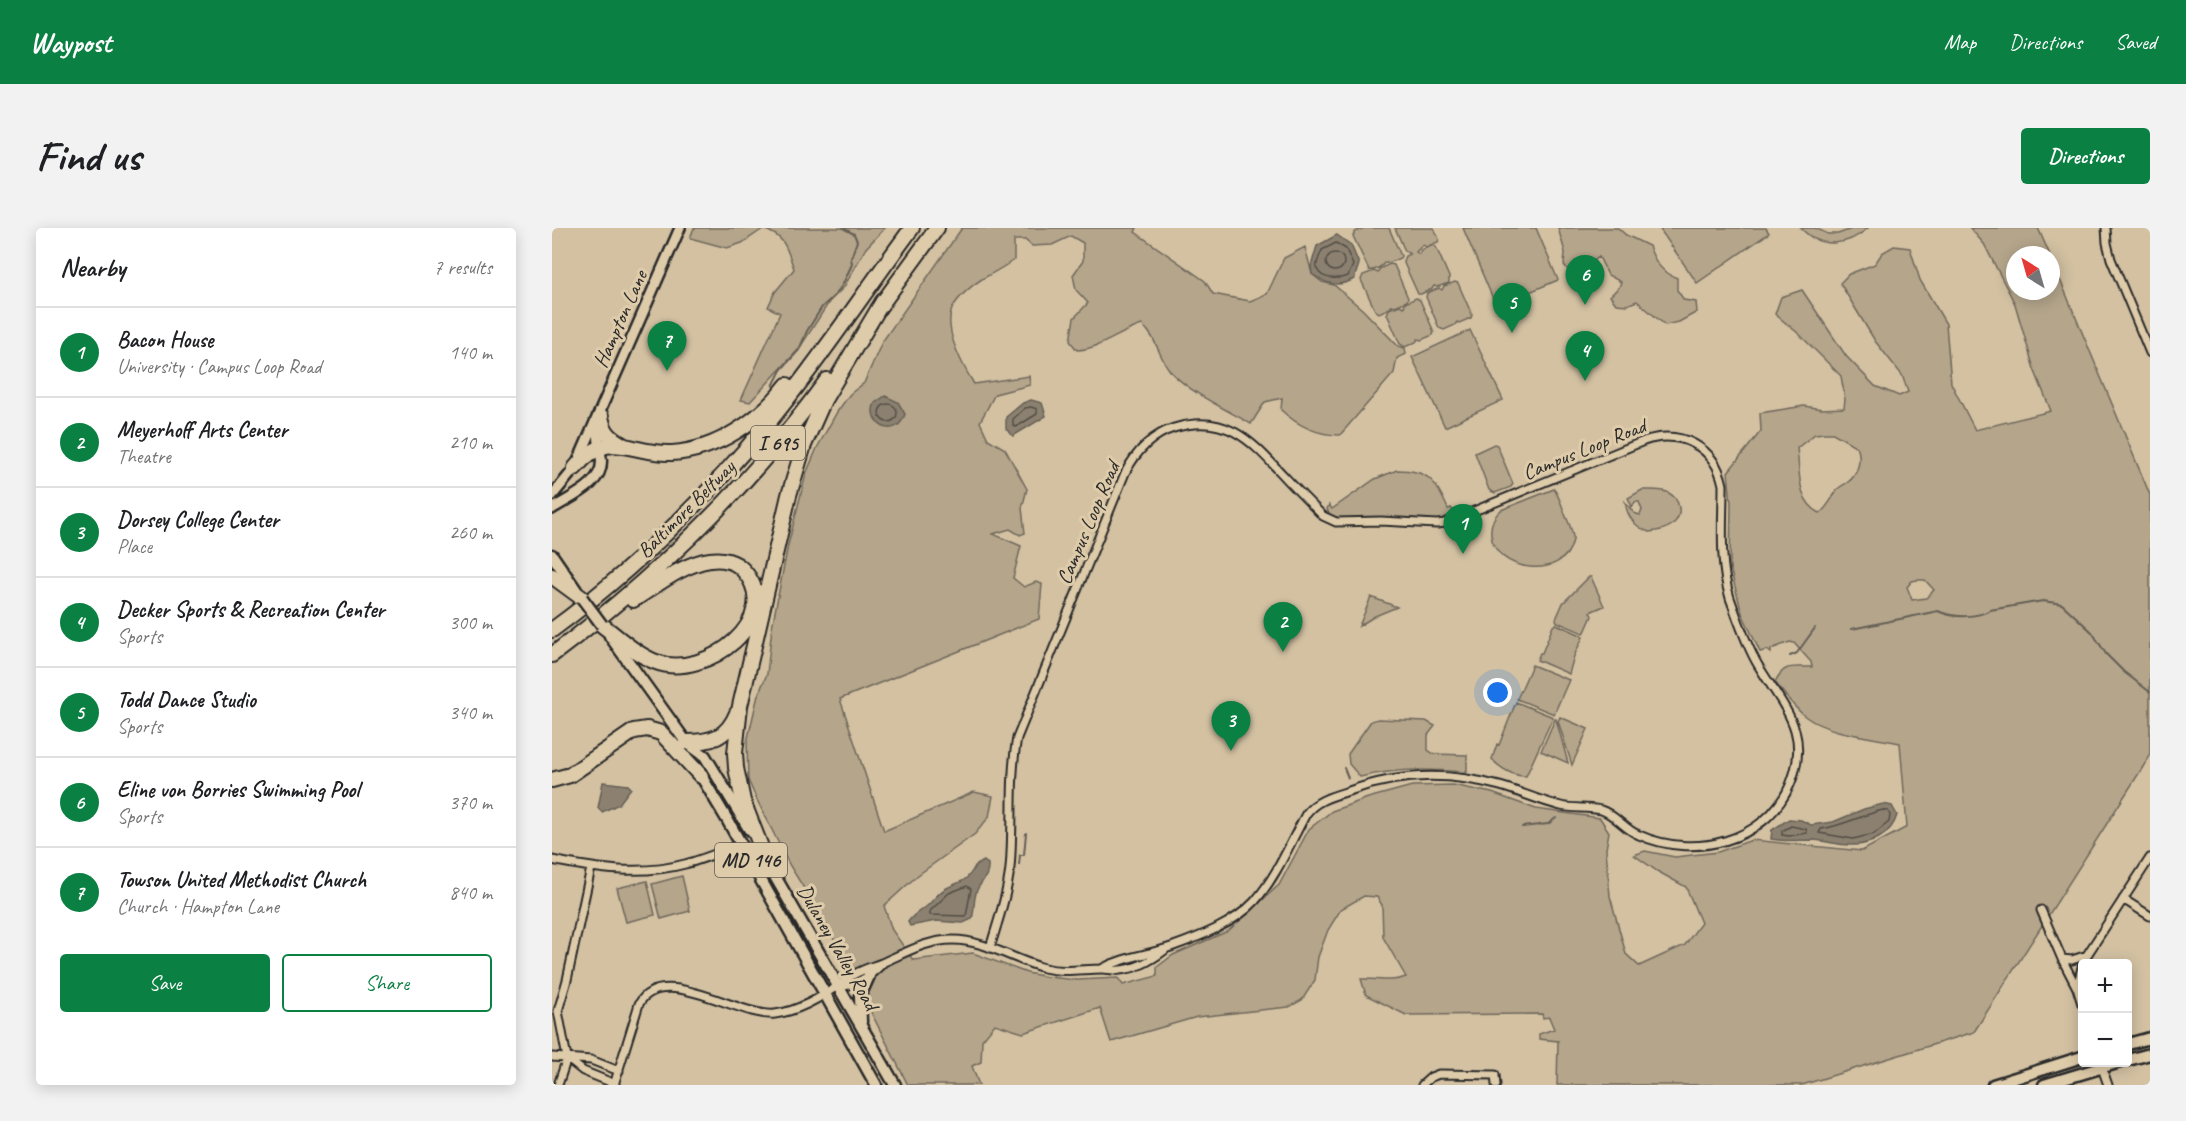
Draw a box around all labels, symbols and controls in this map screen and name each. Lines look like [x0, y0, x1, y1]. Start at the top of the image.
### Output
text: Waypost [30, 25, 111, 60]
text: Map [1944, 29, 1976, 55]
text: Directions [2009, 29, 2082, 55]
text: Saved [2115, 29, 2156, 55]
button: Directions [2021, 128, 2150, 184]
text: Find us [36, 130, 141, 183]
north arrow [2006, 246, 2060, 300]
text: Nearby [60, 251, 125, 284]
text: 7 results [433, 255, 492, 280]
pin: 6 [1566, 256, 1604, 305]
street label: Hampton Lane [587, 264, 654, 372]
pin: 5 [1492, 284, 1532, 333]
pin: 7 [648, 322, 686, 371]
text: Bacon House [117, 326, 213, 354]
pin: 4 [1566, 332, 1604, 381]
text: 1 [75, 340, 84, 365]
text: 140 m [449, 340, 492, 365]
text: University · Campus Loop Road [117, 354, 321, 379]
street label: Campus Loop Road [1519, 411, 1653, 485]
text: Meyerhoff Arts Center [117, 416, 287, 444]
road number: I 695 [751, 426, 805, 460]
text: 2 [75, 430, 84, 455]
text: 210 m [449, 430, 492, 455]
text: Theatre [117, 444, 171, 469]
street label: Baltimore Beltway [632, 453, 742, 563]
street label: Campus Loop Road [1051, 454, 1127, 588]
pin: 1 [1444, 504, 1482, 554]
text: Dorsey College Center [117, 506, 279, 534]
text: 3 [75, 520, 84, 545]
text: 260 m [449, 520, 492, 545]
text: Place [117, 534, 152, 559]
text: Decker Sports & Recreation Center [117, 596, 385, 624]
pin: 2 [1264, 602, 1302, 652]
text: 4 [75, 610, 84, 635]
text: 300 m [449, 610, 492, 635]
text: Sports [117, 624, 162, 649]
your location [1483, 678, 1512, 707]
text: Todd Dance Studio [117, 686, 256, 714]
text: 5 [75, 700, 84, 725]
text: 340 m [449, 700, 492, 725]
pin: 3 [1212, 702, 1250, 751]
text: Sports [117, 714, 162, 739]
text: Eline von Borries Swimming Pool [117, 776, 359, 804]
text: 6 [75, 790, 84, 815]
text: 370 m [449, 790, 492, 815]
text: Sports [117, 804, 162, 829]
road number: MD 146 [715, 843, 787, 877]
text: Towson United Methodist Church [117, 866, 366, 894]
street label: Dulaney Valley Road [791, 879, 886, 1018]
text: 7 [75, 880, 84, 905]
text: 840 m [449, 880, 492, 905]
text: Church · Hampton Lane [117, 894, 279, 919]
button: Save [60, 954, 270, 1012]
button: Share [282, 954, 492, 1012]
map controls [2078, 959, 2132, 1067]
button: + [2078, 959, 2132, 1013]
button: − [2078, 1013, 2132, 1067]

